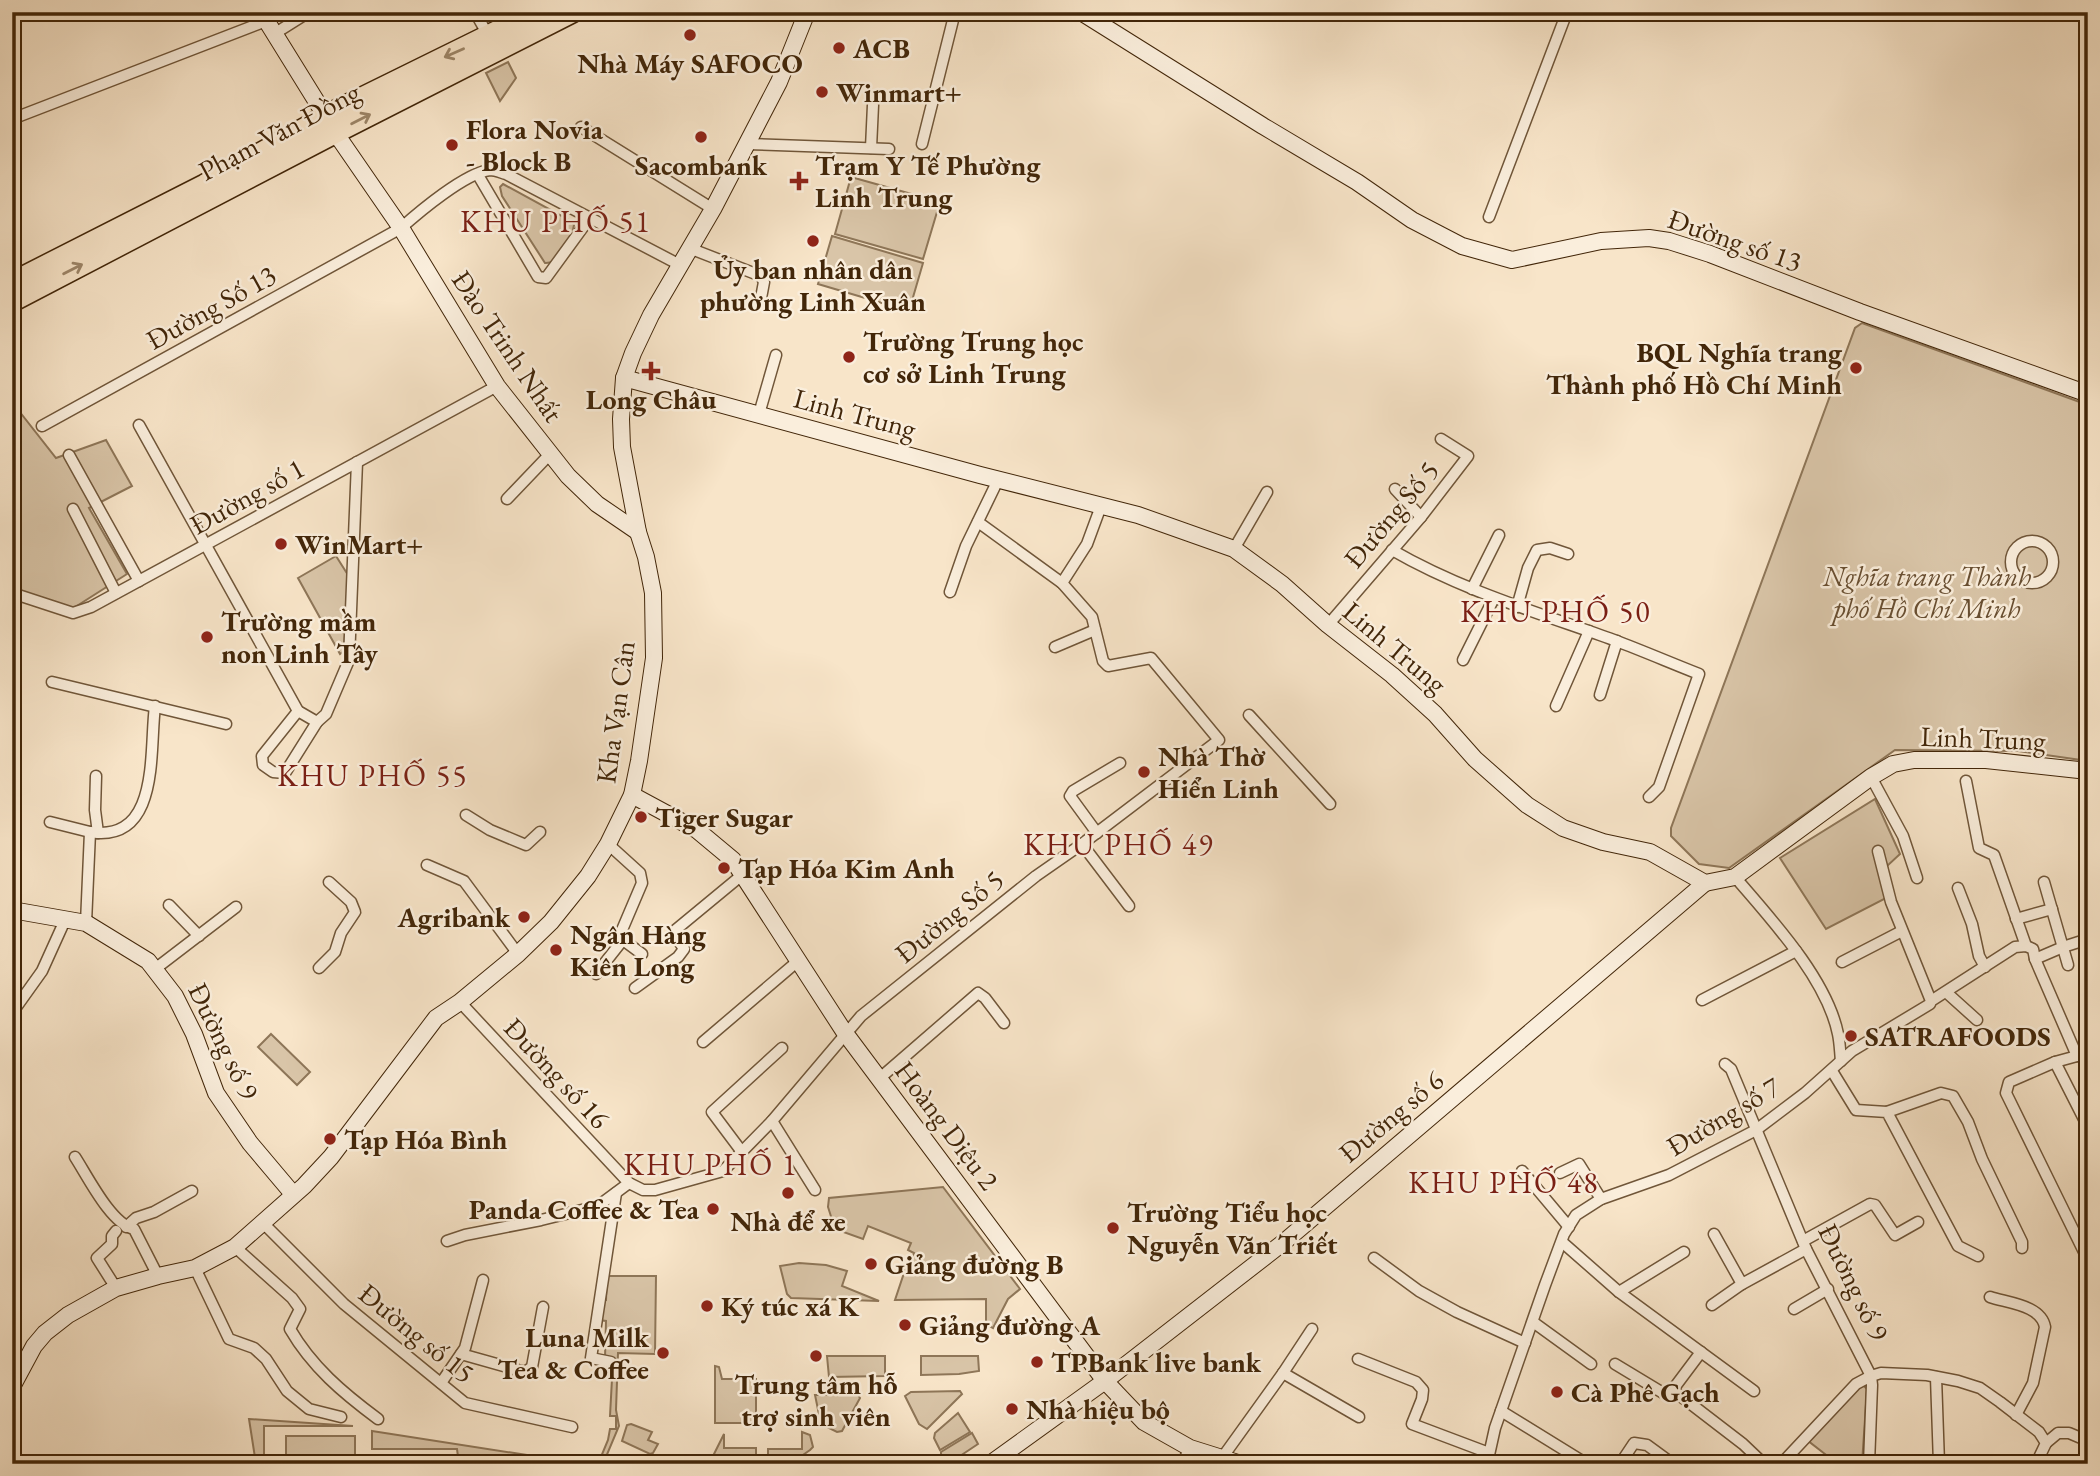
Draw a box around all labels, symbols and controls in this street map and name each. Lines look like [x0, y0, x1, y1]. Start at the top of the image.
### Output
marker: Nhà Máy SAFOCO [682, 27, 698, 43]
place label: ACB [852, 30, 910, 66]
marker: ACB [831, 40, 847, 56]
place label: Nhà Máy SAFOCO [577, 45, 803, 81]
one-way arrow [444, 47, 465, 60]
street label: Phạm Văn Đồng [192, 73, 367, 189]
place label: Winmart+ [836, 74, 962, 110]
marker: Winmart+ [814, 84, 830, 100]
one-way arrow [350, 111, 371, 125]
place label: Flora Novia - Block B [466, 111, 604, 179]
marker: Sacombank [693, 129, 709, 145]
marker: Flora Novia - Block B [444, 137, 460, 153]
place label: Sacombank [635, 147, 768, 183]
place label: Trạm Y Tế Phường Linh Trung [815, 147, 1041, 215]
marker: Trạm Y Tế Phường Linh Trung [789, 171, 809, 191]
street label: Đường số 13 [1663, 200, 1807, 280]
district label: KHU PHỐ 51 [460, 202, 652, 241]
marker: Ủy ban nhân dân phường Linh Xuân [805, 233, 821, 249]
place label: Ủy ban nhân dân phường Linh Xuân [700, 251, 926, 319]
street label: Đường Số 13 [140, 257, 282, 357]
one-way arrow [62, 262, 83, 276]
street label: Đào Trinh Nhất [444, 263, 572, 429]
place label: Trường Trung học cơ sở Linh Trung [863, 323, 1083, 391]
place label: BQL Nghĩa trang Thành phố Hồ Chí Minh [1546, 334, 1843, 402]
marker: Trường Trung học cơ sở Linh Trung [841, 349, 857, 365]
marker: BQL Nghĩa trang Thành phố Hồ Chí Minh [1848, 360, 1864, 376]
marker: Long Châu [643, 363, 659, 379]
street label: Linh Trung [790, 379, 921, 447]
place label: Long Châu [586, 381, 717, 417]
street label: Đường số 1 [183, 450, 311, 542]
street label: Đường Số 5 [1336, 453, 1446, 575]
place label: WinMart+ [295, 526, 423, 562]
marker: WinMart+ [273, 536, 289, 552]
park label: Nghĩa trang Thành phố Hồ Chí Minh [1822, 558, 2032, 626]
district label: KHU PHỐ 50 [1460, 592, 1652, 631]
street label: Linh Trung [1336, 593, 1455, 702]
place label: Trường mầm non Linh Tây [221, 603, 378, 671]
marker: Trường mầm non Linh Tây [199, 629, 215, 645]
street label: Kha Vạn Cân [587, 638, 643, 786]
street label: Linh Trung [1920, 718, 2047, 758]
place label: Nhà Thờ Hiển Linh [1158, 738, 1279, 806]
district label: KHU PHỐ 55 [277, 756, 469, 795]
marker: Nhà Thờ Hiển Linh [1136, 764, 1152, 780]
place label: Tiger Sugar [655, 799, 793, 835]
marker: Tiger Sugar [633, 809, 649, 825]
district label: KHU PHỐ 49 [1023, 825, 1215, 864]
place label: Tạp Hóa Kim Anh [738, 850, 955, 886]
marker: Tạp Hóa Kim Anh [716, 860, 732, 876]
street label: Đường Số 5 [887, 861, 1011, 971]
place label: Agribank [397, 899, 511, 935]
marker: Agribank [516, 909, 532, 925]
place label: Ngân Hàng Kiên Long [570, 916, 707, 984]
marker: Ngân Hàng Kiên Long [548, 942, 564, 958]
street label: Đường số 9 [180, 977, 268, 1105]
street label: Đường số 16 [496, 1010, 618, 1136]
place label: SATRAFOODS [1865, 1018, 2051, 1054]
marker: SATRAFOODS [1843, 1028, 1859, 1044]
street label: Hoàng Diệu 2 [887, 1053, 1008, 1197]
street label: Đường số 6 [1331, 1062, 1451, 1170]
street label: Đường số 7 [1660, 1068, 1787, 1164]
place label: Tạp Hóa Bình [344, 1121, 508, 1157]
marker: Tạp Hóa Bình [322, 1131, 338, 1147]
district label: KHU PHỐ 1 [623, 1145, 799, 1184]
district label: KHU PHỐ 48 [1408, 1163, 1600, 1202]
marker: Nhà để xe [780, 1185, 796, 1201]
place label: Panda Coffee & Tea [469, 1191, 700, 1227]
place label: Trường Tiểu học Nguyễn Văn Triết [1127, 1194, 1338, 1262]
marker: Panda Coffee & Tea [705, 1201, 721, 1217]
place label: Nhà để xe [730, 1203, 846, 1239]
street label: Đường số 9 [1810, 1218, 1898, 1346]
marker: Trường Tiểu học Nguyễn Văn Triết [1105, 1220, 1121, 1236]
place label: Giảng đường B [885, 1246, 1063, 1282]
marker: Giảng đường B [863, 1256, 879, 1272]
street label: Đường số 15 [352, 1275, 482, 1391]
place label: Ký túc xá K [721, 1288, 860, 1324]
marker: Ký túc xá K [699, 1298, 715, 1314]
place label: Giảng đường A [919, 1307, 1101, 1343]
marker: Giảng đường A [897, 1317, 913, 1333]
place label: Luna Milk Tea & Coffee [498, 1319, 650, 1387]
place label: TPBank live bank [1051, 1344, 1262, 1380]
marker: Luna Milk Tea & Coffee [655, 1345, 671, 1361]
marker: Trung tâm hỗ trợ sinh viên [808, 1348, 824, 1364]
marker: TPBank live bank [1029, 1354, 1045, 1370]
place label: Trung tâm hỗ trợ sinh viên [734, 1366, 898, 1434]
place label: Cà Phê Gạch [1571, 1374, 1720, 1410]
marker: Cà Phê Gạch [1549, 1384, 1565, 1400]
place label: Nhà hiệu bộ [1026, 1391, 1170, 1427]
marker: Nhà hiệu bộ [1004, 1401, 1020, 1417]

